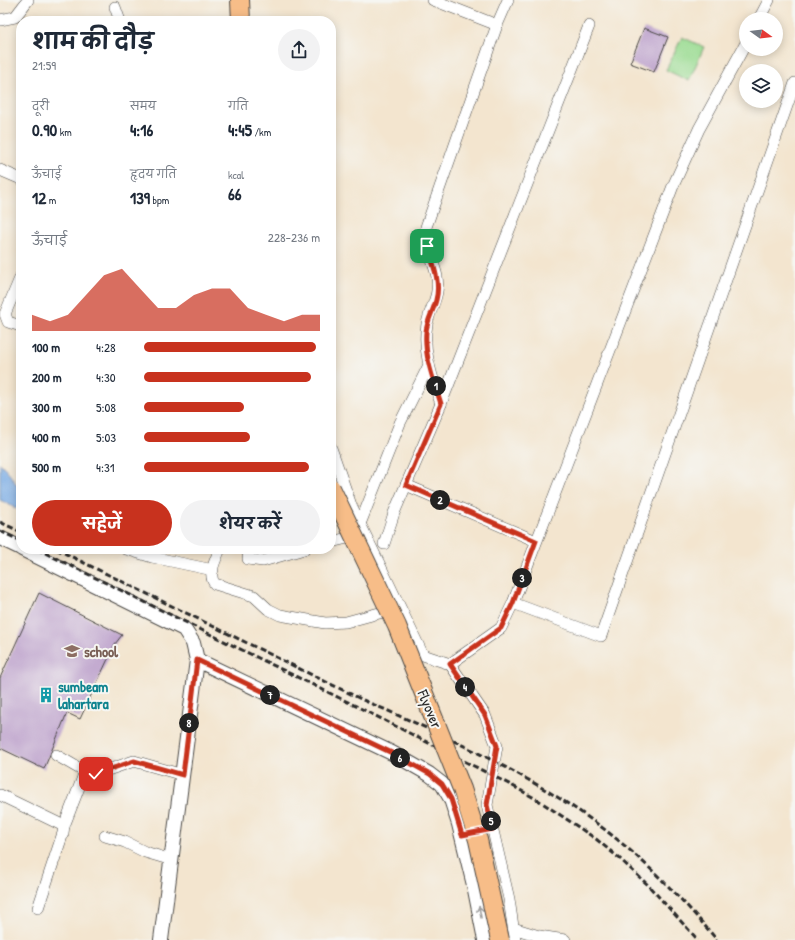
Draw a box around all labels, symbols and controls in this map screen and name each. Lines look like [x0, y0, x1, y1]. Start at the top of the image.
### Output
north arrow [739, 12, 783, 56]
map controls [739, 12, 783, 108]
text: शाम की दौड़ [32, 26, 154, 56]
button: share [278, 29, 320, 71]
text: 21:59 [32, 56, 56, 74]
button: layers [739, 64, 783, 108]
text: दूरी [32, 99, 49, 113]
text: समय [130, 99, 156, 113]
text: गति [228, 99, 248, 113]
text: 0.90 [32, 118, 57, 141]
text: 4:16 [130, 118, 153, 141]
text: 4:45 [228, 118, 252, 141]
text: km [57, 125, 72, 139]
text: /km [252, 125, 271, 139]
text: ऊँचाई [32, 167, 62, 181]
text: हृदय गति [130, 167, 176, 181]
text: kcal [228, 168, 244, 182]
text: 66 [228, 182, 242, 205]
text: 12 [32, 186, 46, 209]
text: 139 [130, 186, 150, 209]
text: m [46, 193, 56, 207]
text: bpm [150, 193, 169, 207]
text: 228–236 m [268, 228, 320, 246]
pin [410, 229, 444, 263]
text: ऊँचाई [32, 231, 67, 249]
icon: arrive [416, 235, 438, 257]
text: 100 m [32, 338, 60, 356]
text: 4:28 [96, 338, 116, 356]
text: 200 m [32, 368, 62, 386]
text: 4:30 [96, 368, 116, 386]
pin: 1 [426, 376, 446, 396]
text: 1 [434, 379, 438, 393]
text: 300 m [32, 398, 61, 416]
text: 5:08 [96, 398, 116, 416]
text: 400 m [32, 428, 60, 446]
text: 5:03 [96, 428, 116, 446]
text: 500 m [32, 458, 61, 476]
text: 4:31 [96, 458, 114, 476]
pin: 2 [430, 490, 450, 510]
text: 2 [437, 493, 443, 507]
button: सहेजें [32, 500, 172, 546]
button: शेयर करें [180, 500, 320, 546]
pin: 3 [512, 568, 532, 588]
text: 3 [520, 571, 524, 585]
place label: school [84, 641, 119, 662]
school or university icon: school [63, 642, 81, 660]
place label: sumbeam lahartara [58, 676, 109, 714]
pin: 4 [455, 677, 475, 697]
text: 4 [463, 680, 467, 694]
pin: 7 [260, 685, 280, 705]
building icon: sumbeam lahartara [37, 686, 55, 704]
street label: Flyover [412, 686, 448, 732]
text: 7 [267, 688, 273, 702]
pin: 8 [179, 713, 199, 733]
text: 8 [187, 716, 191, 730]
pin: 6 [390, 748, 410, 768]
text: 6 [398, 751, 402, 765]
pin [79, 757, 113, 791]
icon: check [85, 763, 107, 785]
pin: 5 [481, 811, 501, 831]
text: 5 [489, 814, 493, 828]
one-way arrow [476, 906, 484, 919]

